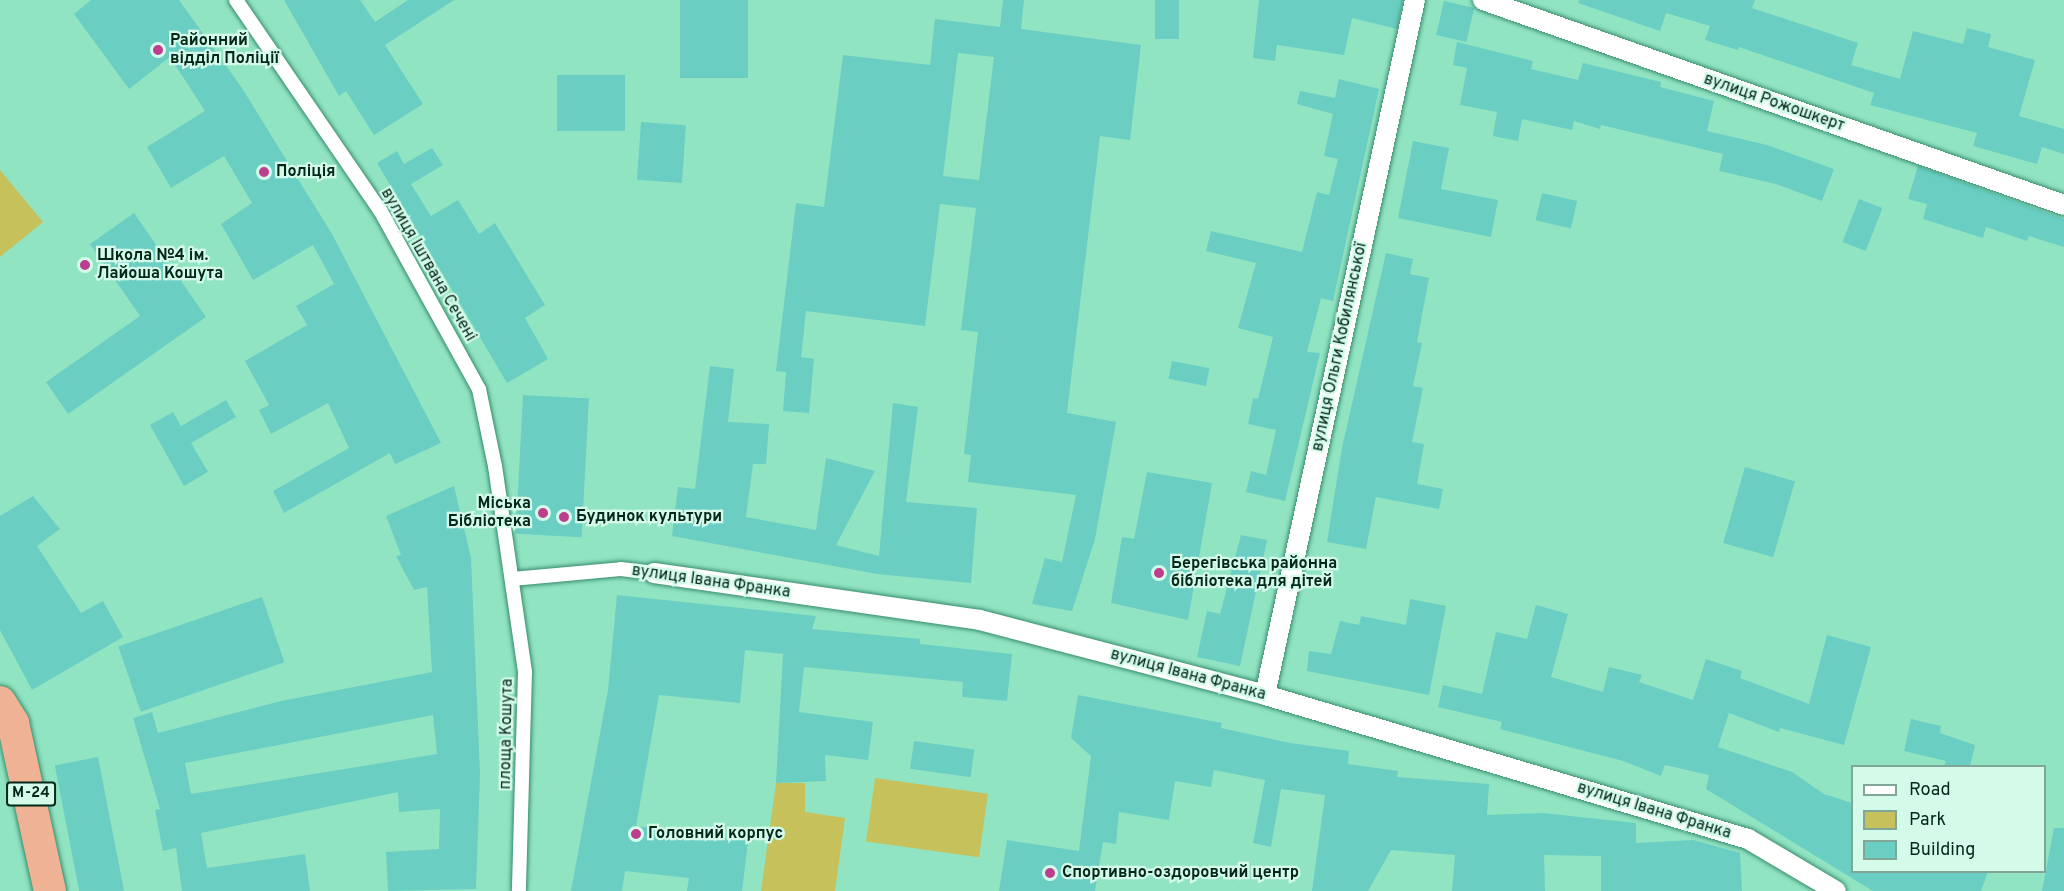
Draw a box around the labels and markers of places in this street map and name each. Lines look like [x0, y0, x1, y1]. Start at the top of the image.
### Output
place label: Районний відділ Поліції [170, 31, 279, 69]
marker: Районний відділ Поліції [151, 43, 165, 57]
place label: Поліція [276, 162, 335, 182]
marker: Поліція [257, 165, 271, 179]
place label: Школа №4 ім. Лайоша Кошута [97, 246, 223, 284]
marker: Школа №4 ім. Лайоша Кошута [78, 258, 92, 272]
place label: Міська Бібліотека [448, 494, 531, 532]
marker: Міська Бібліотека [536, 506, 550, 520]
place label: Будинок культури [576, 507, 722, 527]
marker: Будинок культури [557, 510, 571, 524]
place label: Берегівська районна бібліотека для дітей [1171, 554, 1337, 592]
marker: Берегівська районна бібліотека для дітей [1152, 566, 1166, 580]
place label: Головний корпус [648, 824, 783, 844]
marker: Головний корпус [629, 827, 643, 841]
place label: Спортивно-оздоровчий центр [1062, 863, 1299, 883]
marker: Спортивно-оздоровчий центр [1043, 866, 1057, 880]

